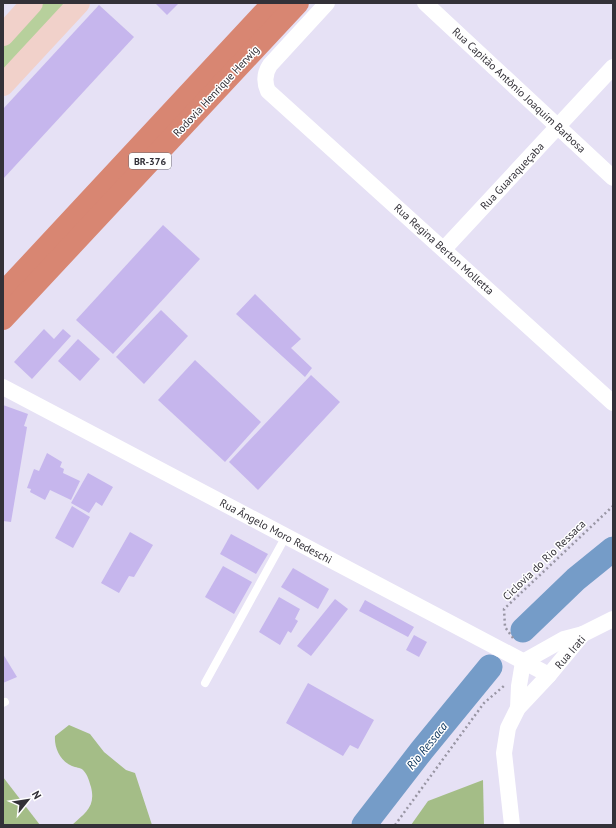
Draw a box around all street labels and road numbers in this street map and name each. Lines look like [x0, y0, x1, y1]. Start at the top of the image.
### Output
street label: Rua Capitão Antônio Joaquim Barbosa [449, 24, 589, 156]
street label: Rodovia Henrique Herwig [170, 42, 262, 140]
street label: Rua Guaraqueçaba [477, 139, 547, 213]
road number: BR-376 [129, 153, 171, 169]
street label: Rua Regina Berton Molletta [391, 200, 497, 298]
street label: Rua Ângelo Moro Redeschi [217, 495, 335, 567]
street label: Ciclovia do Rio Ressaca [500, 517, 588, 603]
street label: Rua Irati [552, 632, 588, 672]

